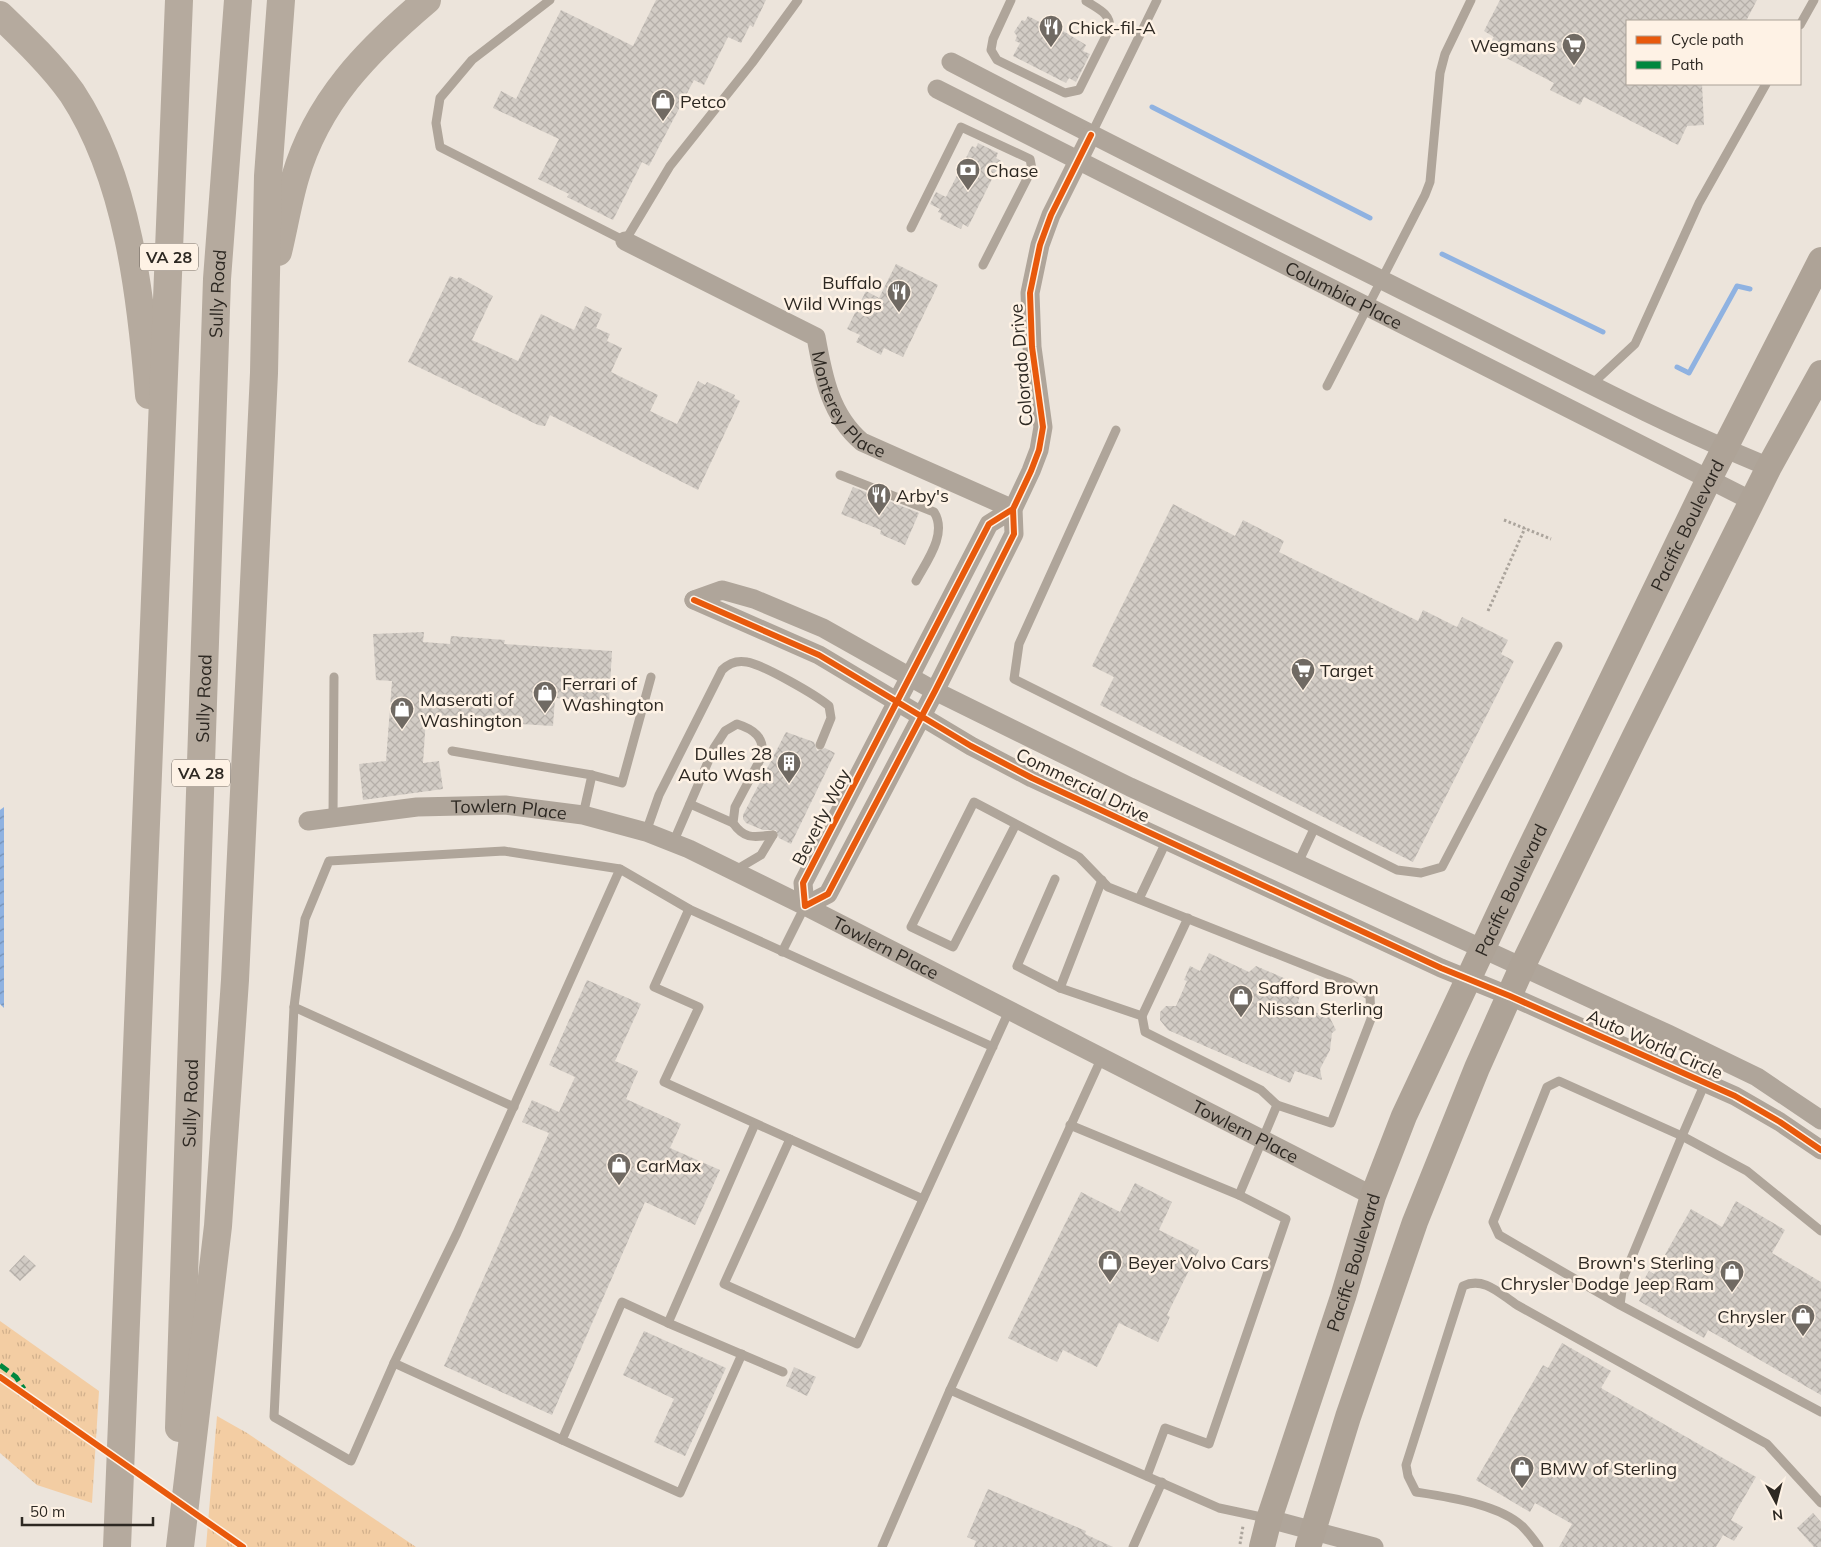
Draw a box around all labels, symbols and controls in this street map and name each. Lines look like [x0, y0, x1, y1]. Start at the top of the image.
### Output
restaurant icon: Chick-fil-A [1038, 14, 1064, 48]
place label: Chick-fil-A [1068, 16, 1156, 39]
legend [1626, 20, 1801, 85]
text: Cycle path [1671, 30, 1744, 49]
supermarket icon: Wegmans [1561, 32, 1587, 66]
place label: Wegmans [1470, 34, 1556, 57]
text: Path [1671, 55, 1703, 74]
shop icon: Petco [650, 88, 676, 122]
place label: Petco [680, 90, 726, 113]
bank icon: Chase [955, 157, 981, 191]
place label: Chase [986, 159, 1038, 182]
road number: VA 28 [140, 243, 198, 270]
street label: Sully Road [204, 249, 231, 338]
street label: Columbia Place [1281, 255, 1406, 334]
place label: Buffalo Wild Wings [783, 271, 882, 315]
restaurant icon: Buffalo Wild Wings [886, 279, 912, 313]
street label: Colorado Drive [1004, 303, 1038, 427]
street label: Monterey Place [807, 349, 890, 463]
street label: Pacific Boulevard [1645, 455, 1729, 595]
restaurant icon: Arby's [866, 482, 892, 516]
place label: Arby's [896, 484, 949, 507]
street label: Sully Road [190, 654, 216, 743]
supermarket icon: Target [1290, 657, 1316, 691]
place label: Target [1320, 659, 1374, 682]
place label: Ferrari of Washington [562, 672, 664, 716]
shop icon: Ferrari of Washington [532, 680, 558, 714]
place label: Maserati of Washington [420, 688, 522, 732]
shop icon: Maserati of Washington [389, 696, 415, 730]
place label: Dulles 28 Auto Wash [678, 742, 772, 786]
street label: Commercial Drive [1012, 743, 1154, 827]
building icon: Dulles 28 Auto Wash [776, 750, 802, 784]
road number: VA 28 [172, 760, 230, 786]
street label: Beverly Way [787, 764, 855, 869]
street label: Towlern Place [451, 793, 568, 824]
street label: Pacific Boulevard [1469, 820, 1552, 960]
street label: Towlern Place [829, 910, 943, 984]
place label: Safford Brown Nissan Sterling [1258, 976, 1383, 1020]
shop icon: Safford Brown Nissan Sterling [1228, 984, 1254, 1018]
street label: Auto World Circle [1583, 1004, 1727, 1084]
street label: Sully Road [177, 1059, 203, 1148]
street label: Towlern Place [1188, 1094, 1303, 1168]
shop icon: CarMax [606, 1152, 632, 1186]
place label: CarMax [636, 1154, 702, 1177]
street label: Pacific Boulevard [1321, 1190, 1385, 1334]
shop icon: Beyer Volvo Cars [1097, 1249, 1123, 1283]
place label: Beyer Volvo Cars [1128, 1251, 1269, 1274]
place label: Brown's Sterling Chrysler Dodge Jeep Ram [1501, 1251, 1714, 1295]
shop icon: Brown's Sterling Chrysler Dodge Jeep Ram [1719, 1259, 1745, 1293]
shop icon: Chrysler [1790, 1303, 1816, 1337]
place label: Chrysler [1717, 1305, 1786, 1328]
shop icon: BMW of Sterling [1509, 1455, 1535, 1489]
place label: BMW of Sterling [1540, 1457, 1677, 1480]
north arrow [1751, 1477, 1801, 1527]
scale bar [22, 1494, 154, 1526]
text: 50 m [30, 1502, 65, 1521]
text: N [1771, 1505, 1784, 1524]

